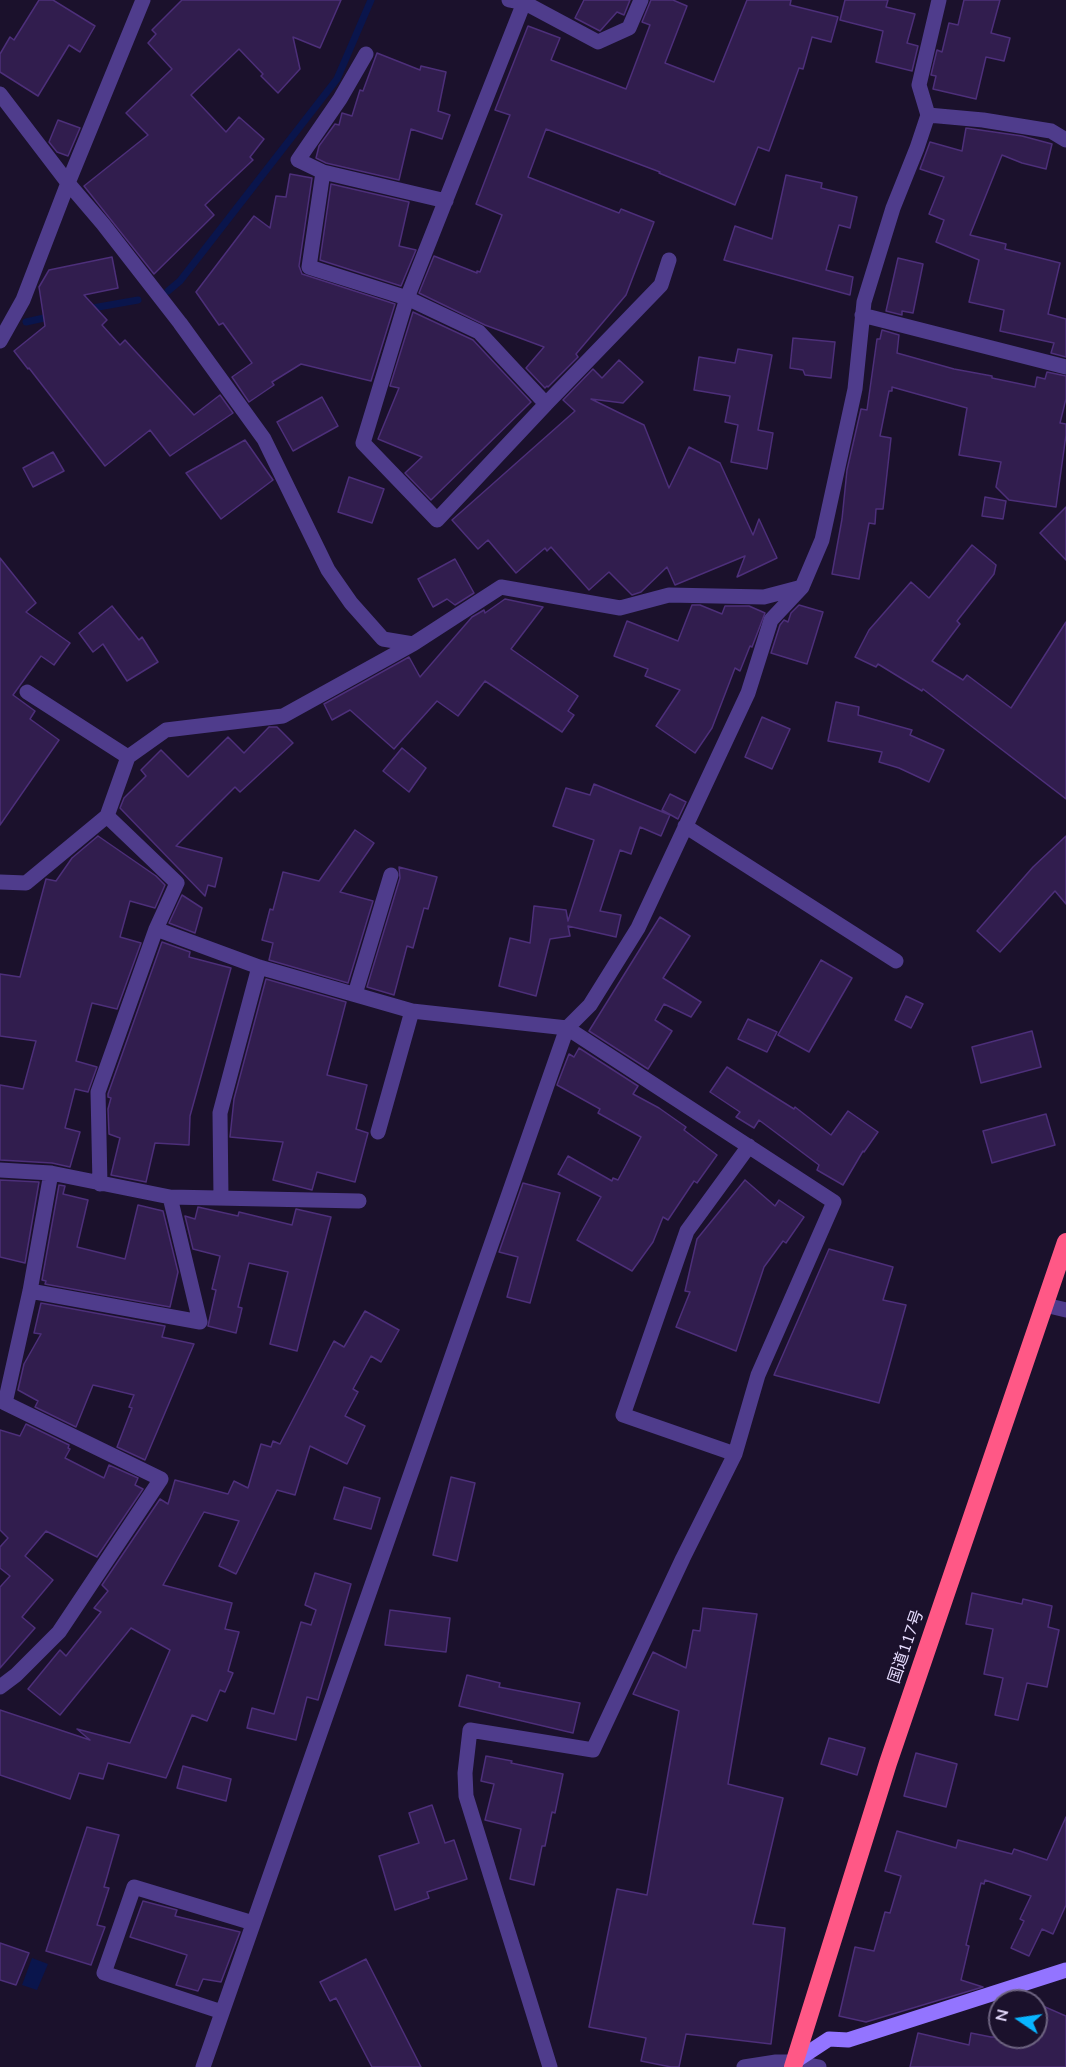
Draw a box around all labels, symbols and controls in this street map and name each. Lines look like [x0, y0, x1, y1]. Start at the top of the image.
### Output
street label: 国道117号 [885, 1608, 929, 1686]
north arrow [988, 1989, 1048, 2049]
text: N [990, 2007, 1014, 2024]

